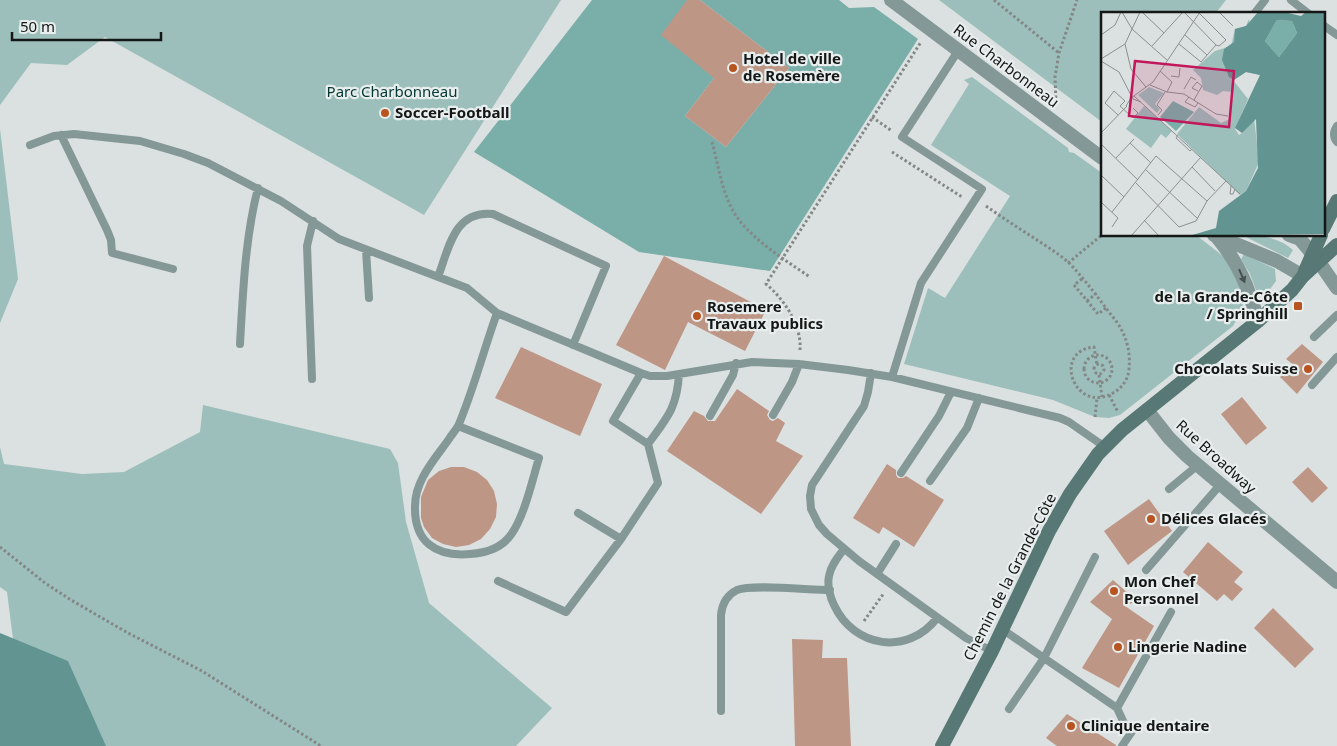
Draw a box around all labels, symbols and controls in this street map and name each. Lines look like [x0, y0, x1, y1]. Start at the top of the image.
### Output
scale bar [12, 10, 161, 42]
inset map [1101, 12, 1324, 236]
text: 50 m [20, 16, 55, 36]
street label: Rue Charbonneau [950, 19, 1063, 111]
place label: Hotel de ville de Rosemère [743, 48, 841, 85]
marker: Hotel de ville de Rosemère [727, 62, 739, 74]
park label: Parc Charbonneau [327, 81, 457, 101]
place label: Soccer-Football [395, 102, 509, 122]
marker: Soccer-Football [379, 107, 391, 119]
one-way arrow [1239, 269, 1247, 283]
place label: de la Grande-Côte / Springhill [1155, 286, 1288, 323]
place label: Rosemere Travaux publics [707, 296, 823, 333]
marker: de la Grande-Côte / Springhill [1292, 300, 1304, 312]
marker: Rosemere Travaux publics [691, 310, 703, 322]
place label: Chocolats Suisse [1174, 358, 1298, 378]
marker: Chocolats Suisse [1302, 363, 1314, 375]
street label: Rue Broadway [1172, 415, 1261, 498]
street label: Chemin de la Grande-Côte [958, 489, 1060, 664]
place label: Délices Glacés [1161, 508, 1267, 528]
marker: Délices Glacés [1145, 513, 1157, 525]
place label: Mon Chef Personnel [1124, 571, 1199, 608]
marker: Mon Chef Personnel [1108, 585, 1120, 597]
place label: Lingerie Nadine [1128, 636, 1247, 656]
marker: Lingerie Nadine [1112, 641, 1124, 653]
place label: Clinique dentaire [1081, 715, 1209, 735]
marker: Clinique dentaire [1065, 720, 1077, 732]

